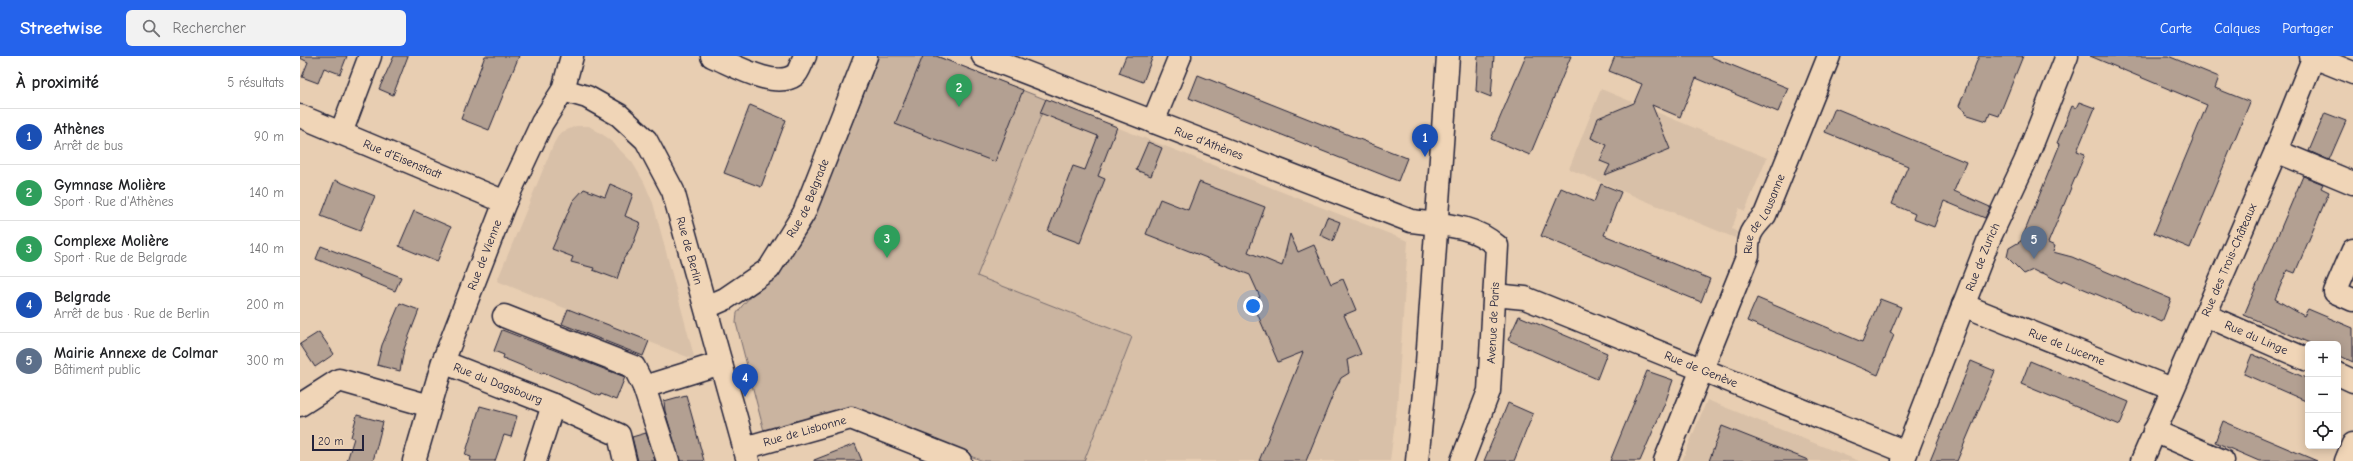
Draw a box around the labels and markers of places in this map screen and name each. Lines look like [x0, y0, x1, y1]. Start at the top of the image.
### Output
pin: 2 [946, 74, 972, 107]
pin: 1 [1412, 124, 1438, 157]
pin: 3 [874, 225, 900, 258]
pin: 5 [2021, 226, 2047, 259]
pin: 4 [732, 364, 758, 397]

